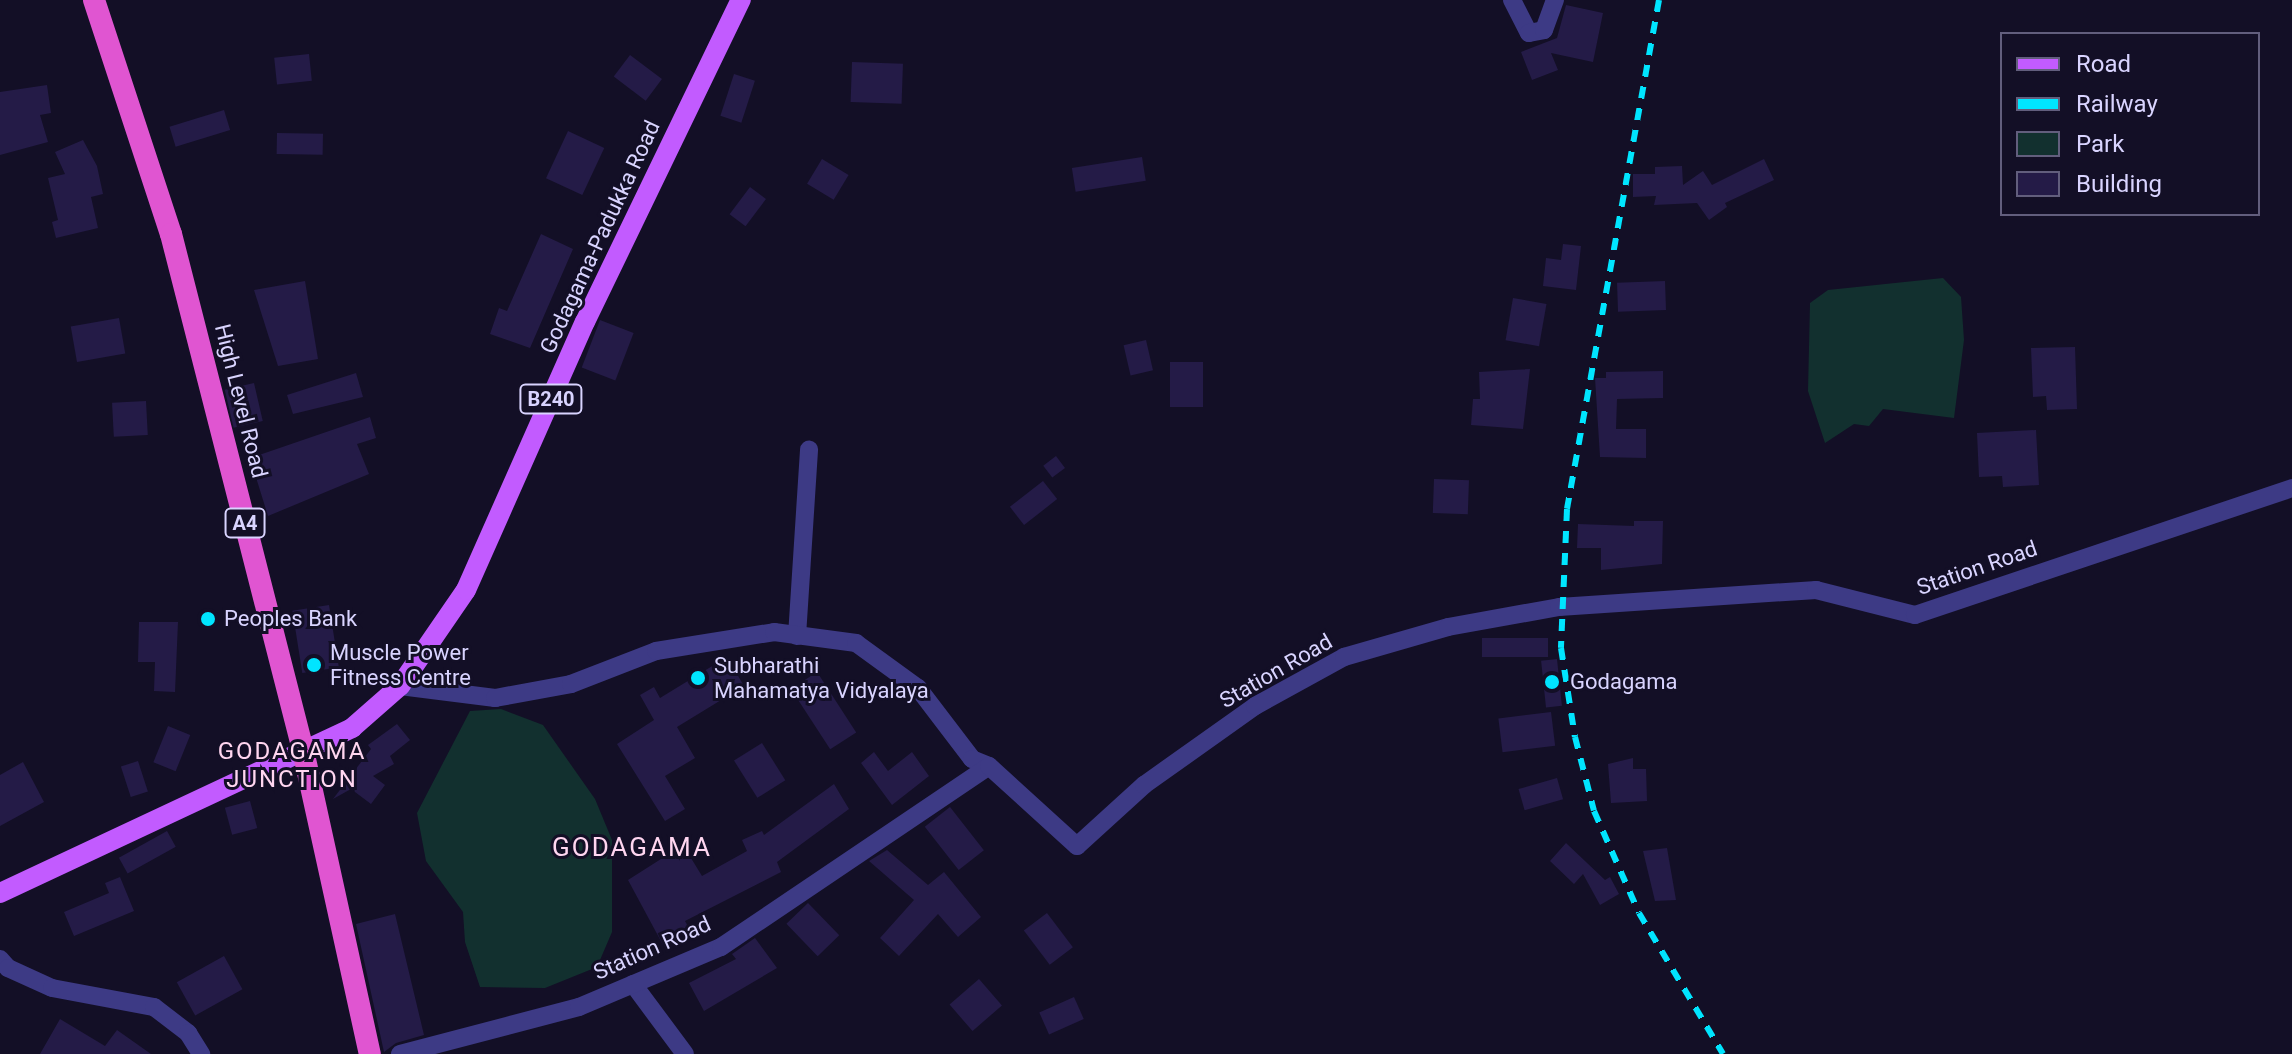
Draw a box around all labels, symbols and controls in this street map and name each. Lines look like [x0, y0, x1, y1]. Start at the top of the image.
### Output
legend [2000, 32, 2260, 216]
text: Road [2076, 50, 2131, 78]
text: Railway [2076, 90, 2158, 118]
street label: Godagama-Padukka Road [534, 116, 666, 358]
text: Park [2076, 130, 2124, 158]
text: Building [2076, 170, 2162, 198]
street label: High Level Road [209, 321, 273, 481]
road number: B240 [519, 383, 583, 415]
road number: A4 [223, 507, 267, 539]
street label: Station Road [1913, 535, 2041, 601]
place label: Peoples Bank [224, 606, 357, 632]
marker: Peoples Bank [199, 610, 217, 628]
street label: Station Road [1215, 628, 1337, 714]
place label: Muscle Power Fitness Centre [330, 639, 471, 690]
place label: Subharathi Mahamatya Vidyalaya [714, 652, 929, 704]
marker: Muscle Power Fitness Centre [305, 656, 323, 674]
marker: Subharathi Mahamatya Vidyalaya [689, 669, 707, 687]
place label: Godagama [1570, 669, 1677, 695]
marker: Godagama [1541, 671, 1563, 693]
district label: GODAGAMA JUNCTION [218, 738, 366, 794]
district label: GODAGAMA [552, 832, 712, 864]
street label: Station Road [589, 910, 715, 986]

